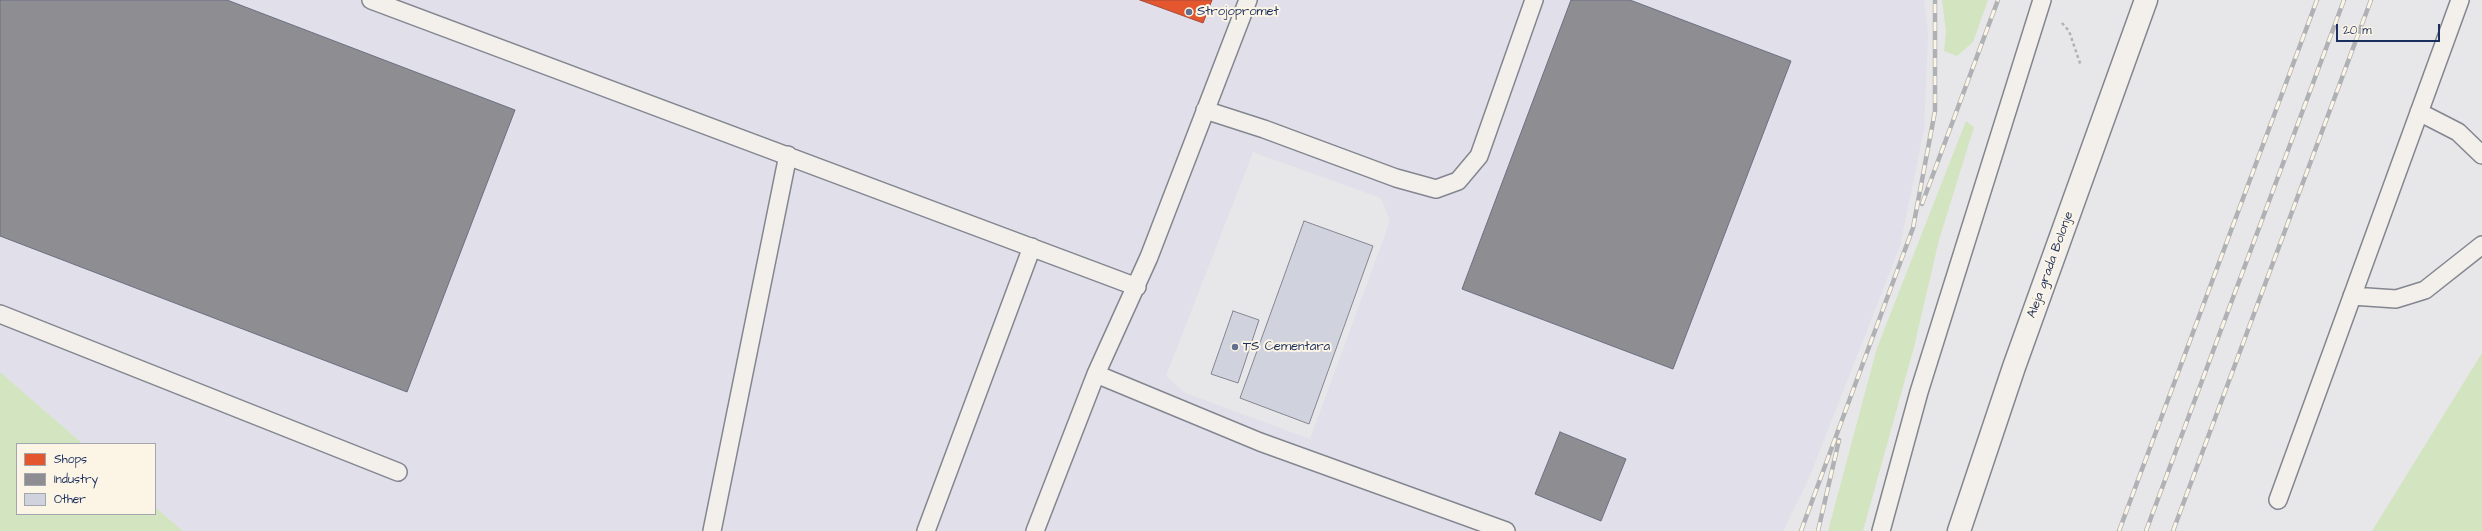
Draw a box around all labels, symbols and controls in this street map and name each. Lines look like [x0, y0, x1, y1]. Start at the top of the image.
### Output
place label: Strojopromet [1197, 4, 1279, 20]
marker: Strojopromet [1184, 7, 1194, 17]
scale bar [2338, 16, 2442, 42]
text: 20 m [2343, 22, 2372, 39]
street label: Aleja grada Bolonje [2024, 210, 2078, 320]
place label: TS Cementara [1243, 339, 1330, 355]
marker: TS Cementara [1230, 342, 1240, 352]
legend [16, 443, 156, 515]
text: Shops [54, 451, 87, 468]
text: Industry [54, 471, 98, 488]
text: Other [54, 491, 86, 508]

